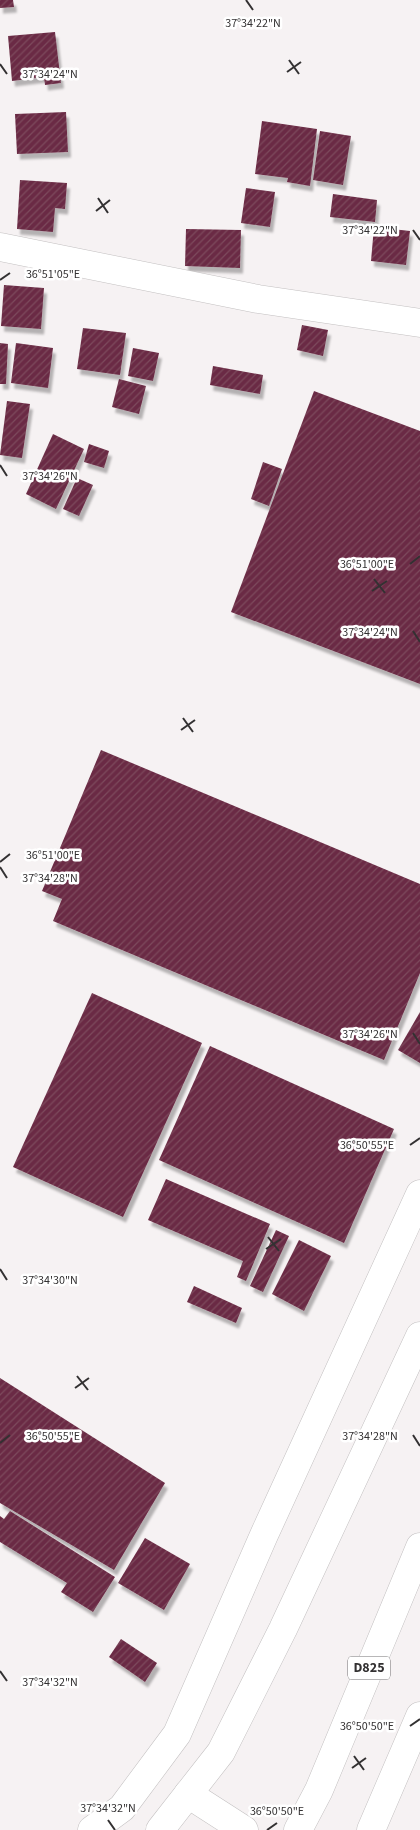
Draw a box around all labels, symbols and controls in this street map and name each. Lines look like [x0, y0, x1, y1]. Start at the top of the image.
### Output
text: 37°34'22"N [225, 15, 281, 32]
text: 37°34'24"N [22, 66, 78, 83]
text: 37°34'22"N [342, 222, 398, 239]
text: 36°51'05"E [26, 266, 80, 283]
text: 37°34'26"N [22, 468, 78, 485]
text: 36°51'00"E [340, 556, 394, 573]
text: 37°34'24"N [342, 624, 398, 641]
text: 36°51'00"E [26, 847, 80, 864]
text: 37°34'28"N [22, 870, 78, 887]
text: 37°34'26"N [342, 1026, 398, 1043]
text: 36°50'55"E [340, 1137, 394, 1154]
text: 37°34'30"N [22, 1272, 78, 1289]
text: 36°50'55"E [26, 1428, 80, 1445]
text: 37°34'28"N [342, 1428, 398, 1445]
road number: D825 [348, 1656, 390, 1680]
text: 37°34'32"N [22, 1674, 78, 1691]
text: 36°50'50"E [340, 1718, 394, 1735]
text: 37°34'32"N [80, 1800, 136, 1817]
text: 36°50'50"E [250, 1803, 304, 1820]

